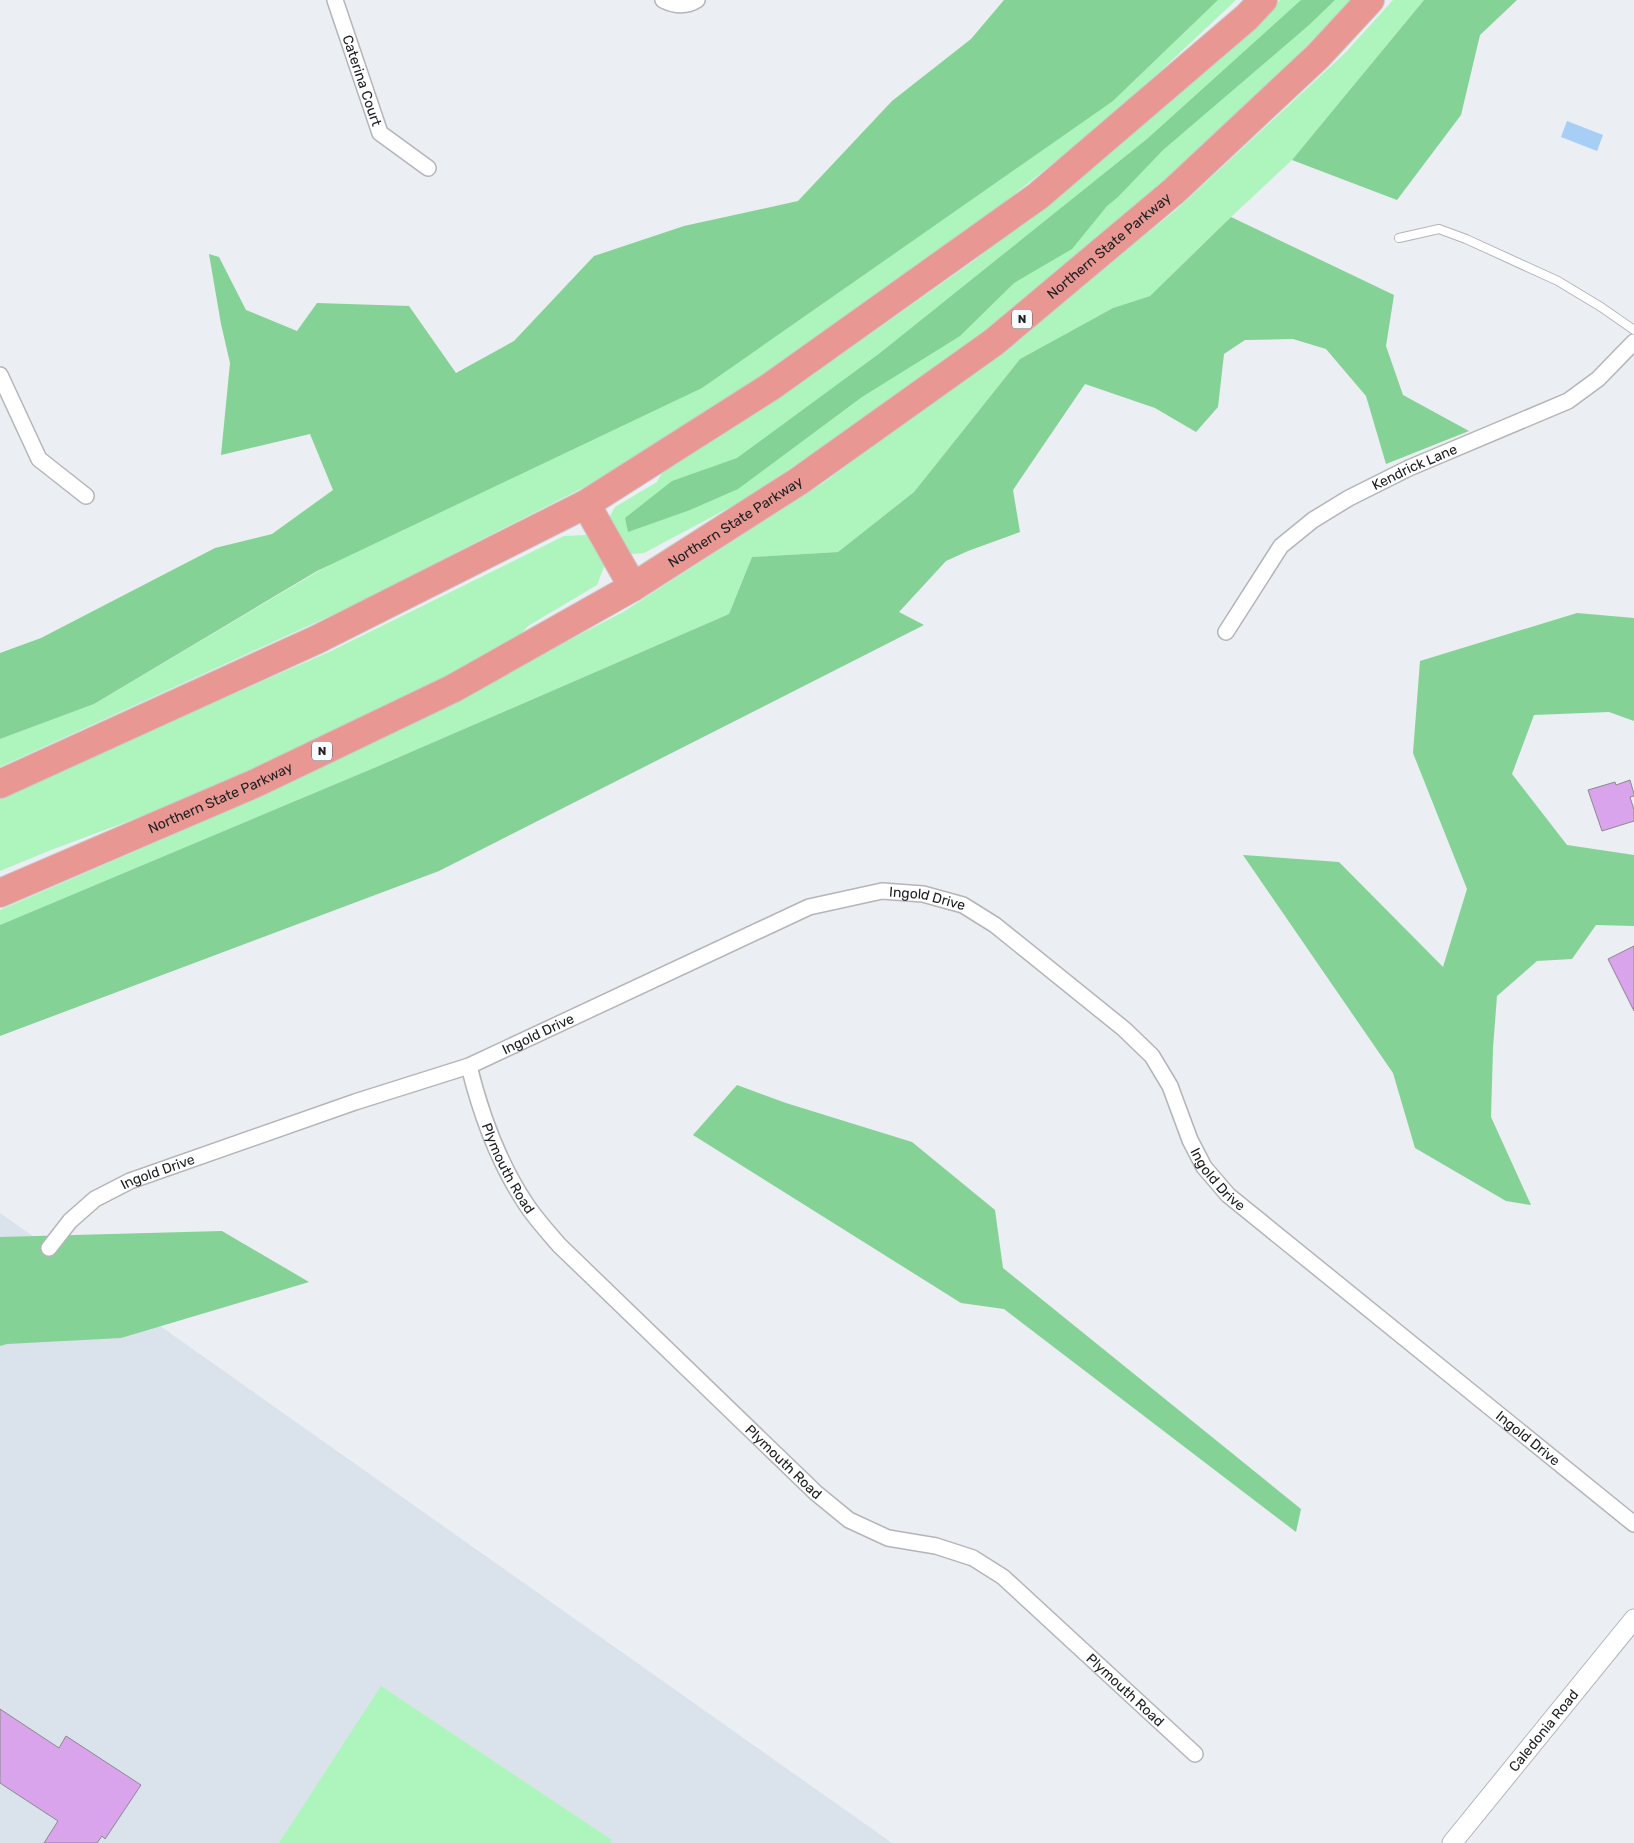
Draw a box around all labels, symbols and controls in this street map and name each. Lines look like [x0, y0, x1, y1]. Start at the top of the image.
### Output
street label: Caterina Court [338, 33, 385, 129]
street label: Northern State Parkway [1044, 189, 1175, 303]
road number: N [1012, 310, 1032, 328]
street label: Kendrick Lane [1369, 441, 1460, 494]
street label: Northern State Parkway [665, 473, 806, 571]
road number: N [312, 741, 332, 760]
street label: Northern State Parkway [146, 759, 296, 837]
street label: Ingold Drive [889, 884, 967, 914]
street label: Ingold Drive [499, 1010, 577, 1058]
street label: Plymouth Road [478, 1121, 538, 1217]
street label: Ingold Drive [1186, 1145, 1249, 1215]
street label: Ingold Drive [118, 1151, 197, 1193]
street label: Ingold Drive [1492, 1408, 1563, 1470]
street label: Plymouth Road [742, 1421, 825, 1503]
street label: Plymouth Road [1083, 1650, 1167, 1730]
street label: Caledonia Road [1505, 1686, 1582, 1775]

